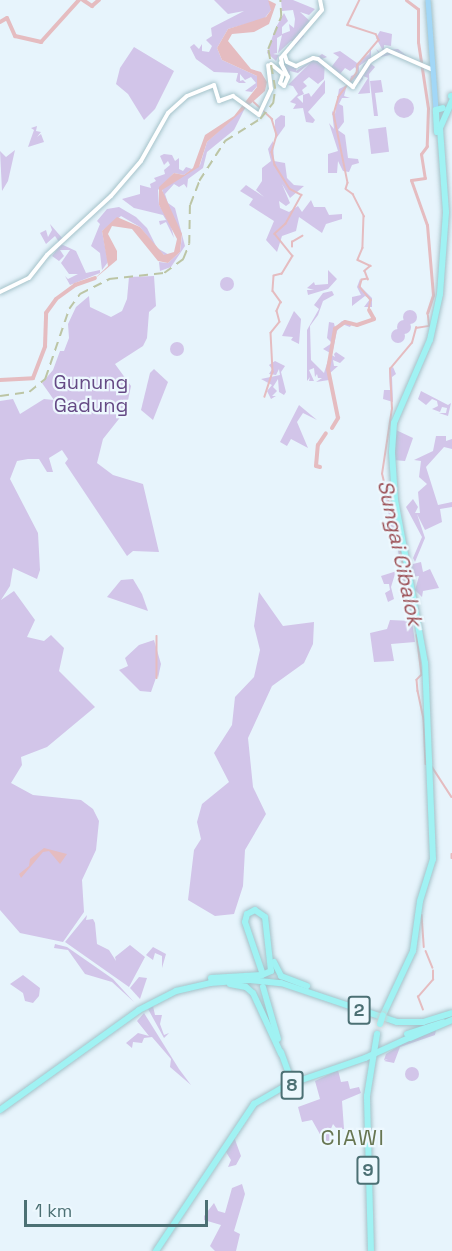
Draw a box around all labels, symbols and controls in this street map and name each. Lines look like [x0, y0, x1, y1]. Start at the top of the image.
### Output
park label: Gunung Gadung [54, 371, 128, 418]
water label: Sungai Cibalok [372, 478, 428, 628]
road number: 2 [347, 995, 371, 1025]
road number: 8 [280, 1070, 304, 1100]
district label: CIAWI [321, 1125, 385, 1151]
road number: 9 [356, 1155, 380, 1185]
scale bar [27, 1188, 212, 1226]
text: 1 km [35, 1199, 72, 1222]

